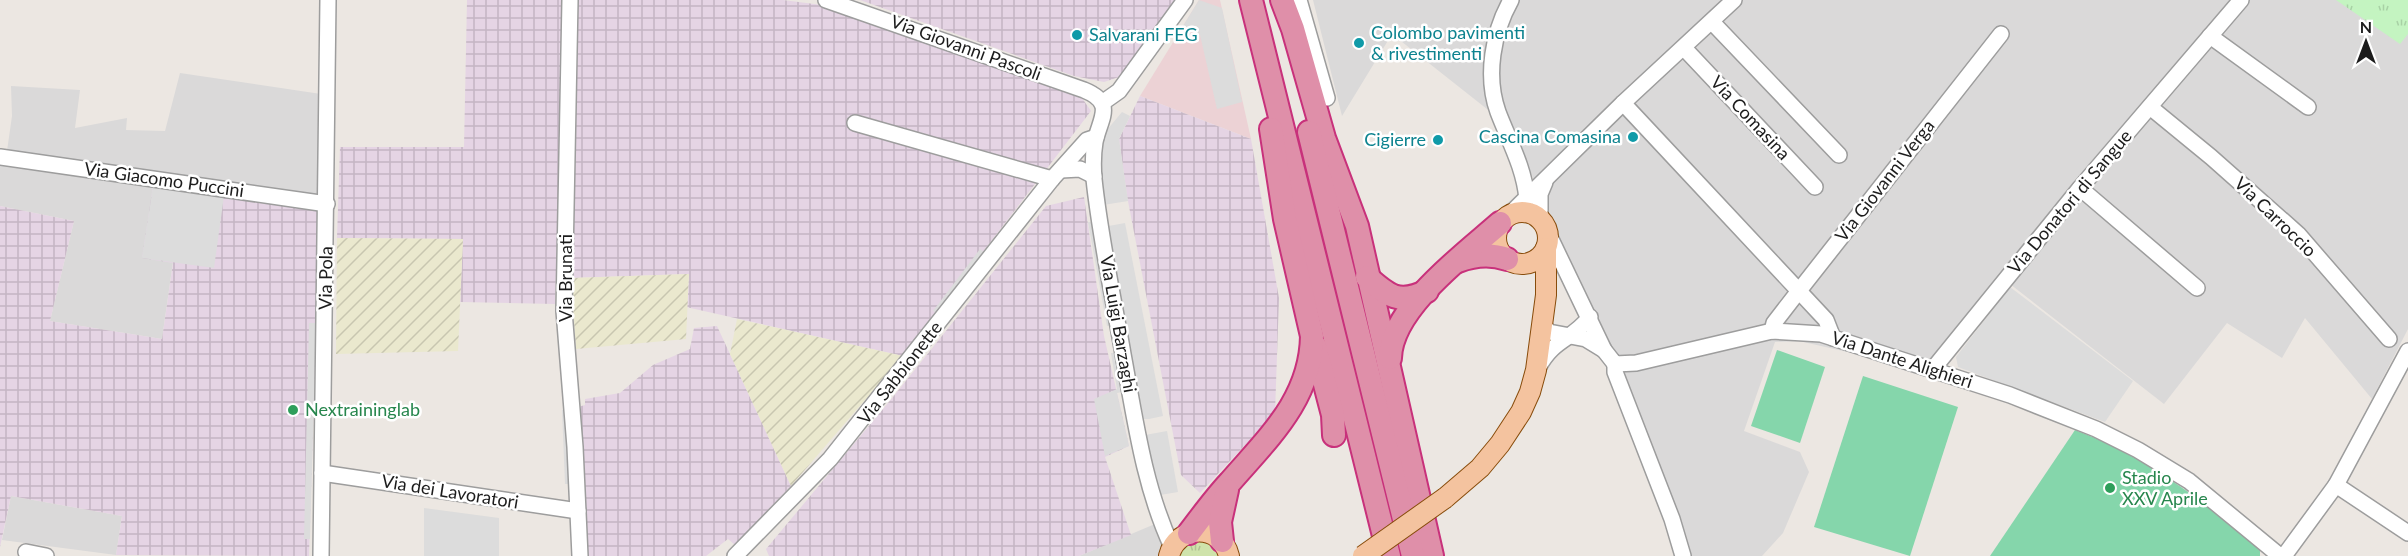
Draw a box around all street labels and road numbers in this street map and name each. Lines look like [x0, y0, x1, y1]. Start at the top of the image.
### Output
street label: Via Giovanni Pascoli [888, 10, 1045, 85]
street label: Via Comasina [1706, 71, 1795, 164]
street label: Via Giovanni Verga [1830, 115, 1939, 246]
street label: Via Donatori di Sangue [2003, 125, 2136, 278]
street label: Via Giacomo Puccini [83, 157, 245, 201]
street label: Via Carroccio [2230, 172, 2321, 261]
street label: Via Brunati [554, 234, 576, 322]
street label: Via Pola [313, 246, 337, 310]
street label: Via Luigi Barzaghi [1096, 253, 1142, 394]
street label: Via Sabbionette [852, 317, 946, 428]
street label: Via Dante Alighieri [1829, 326, 1976, 392]
street label: Via dei Lavoratori [380, 469, 520, 513]

